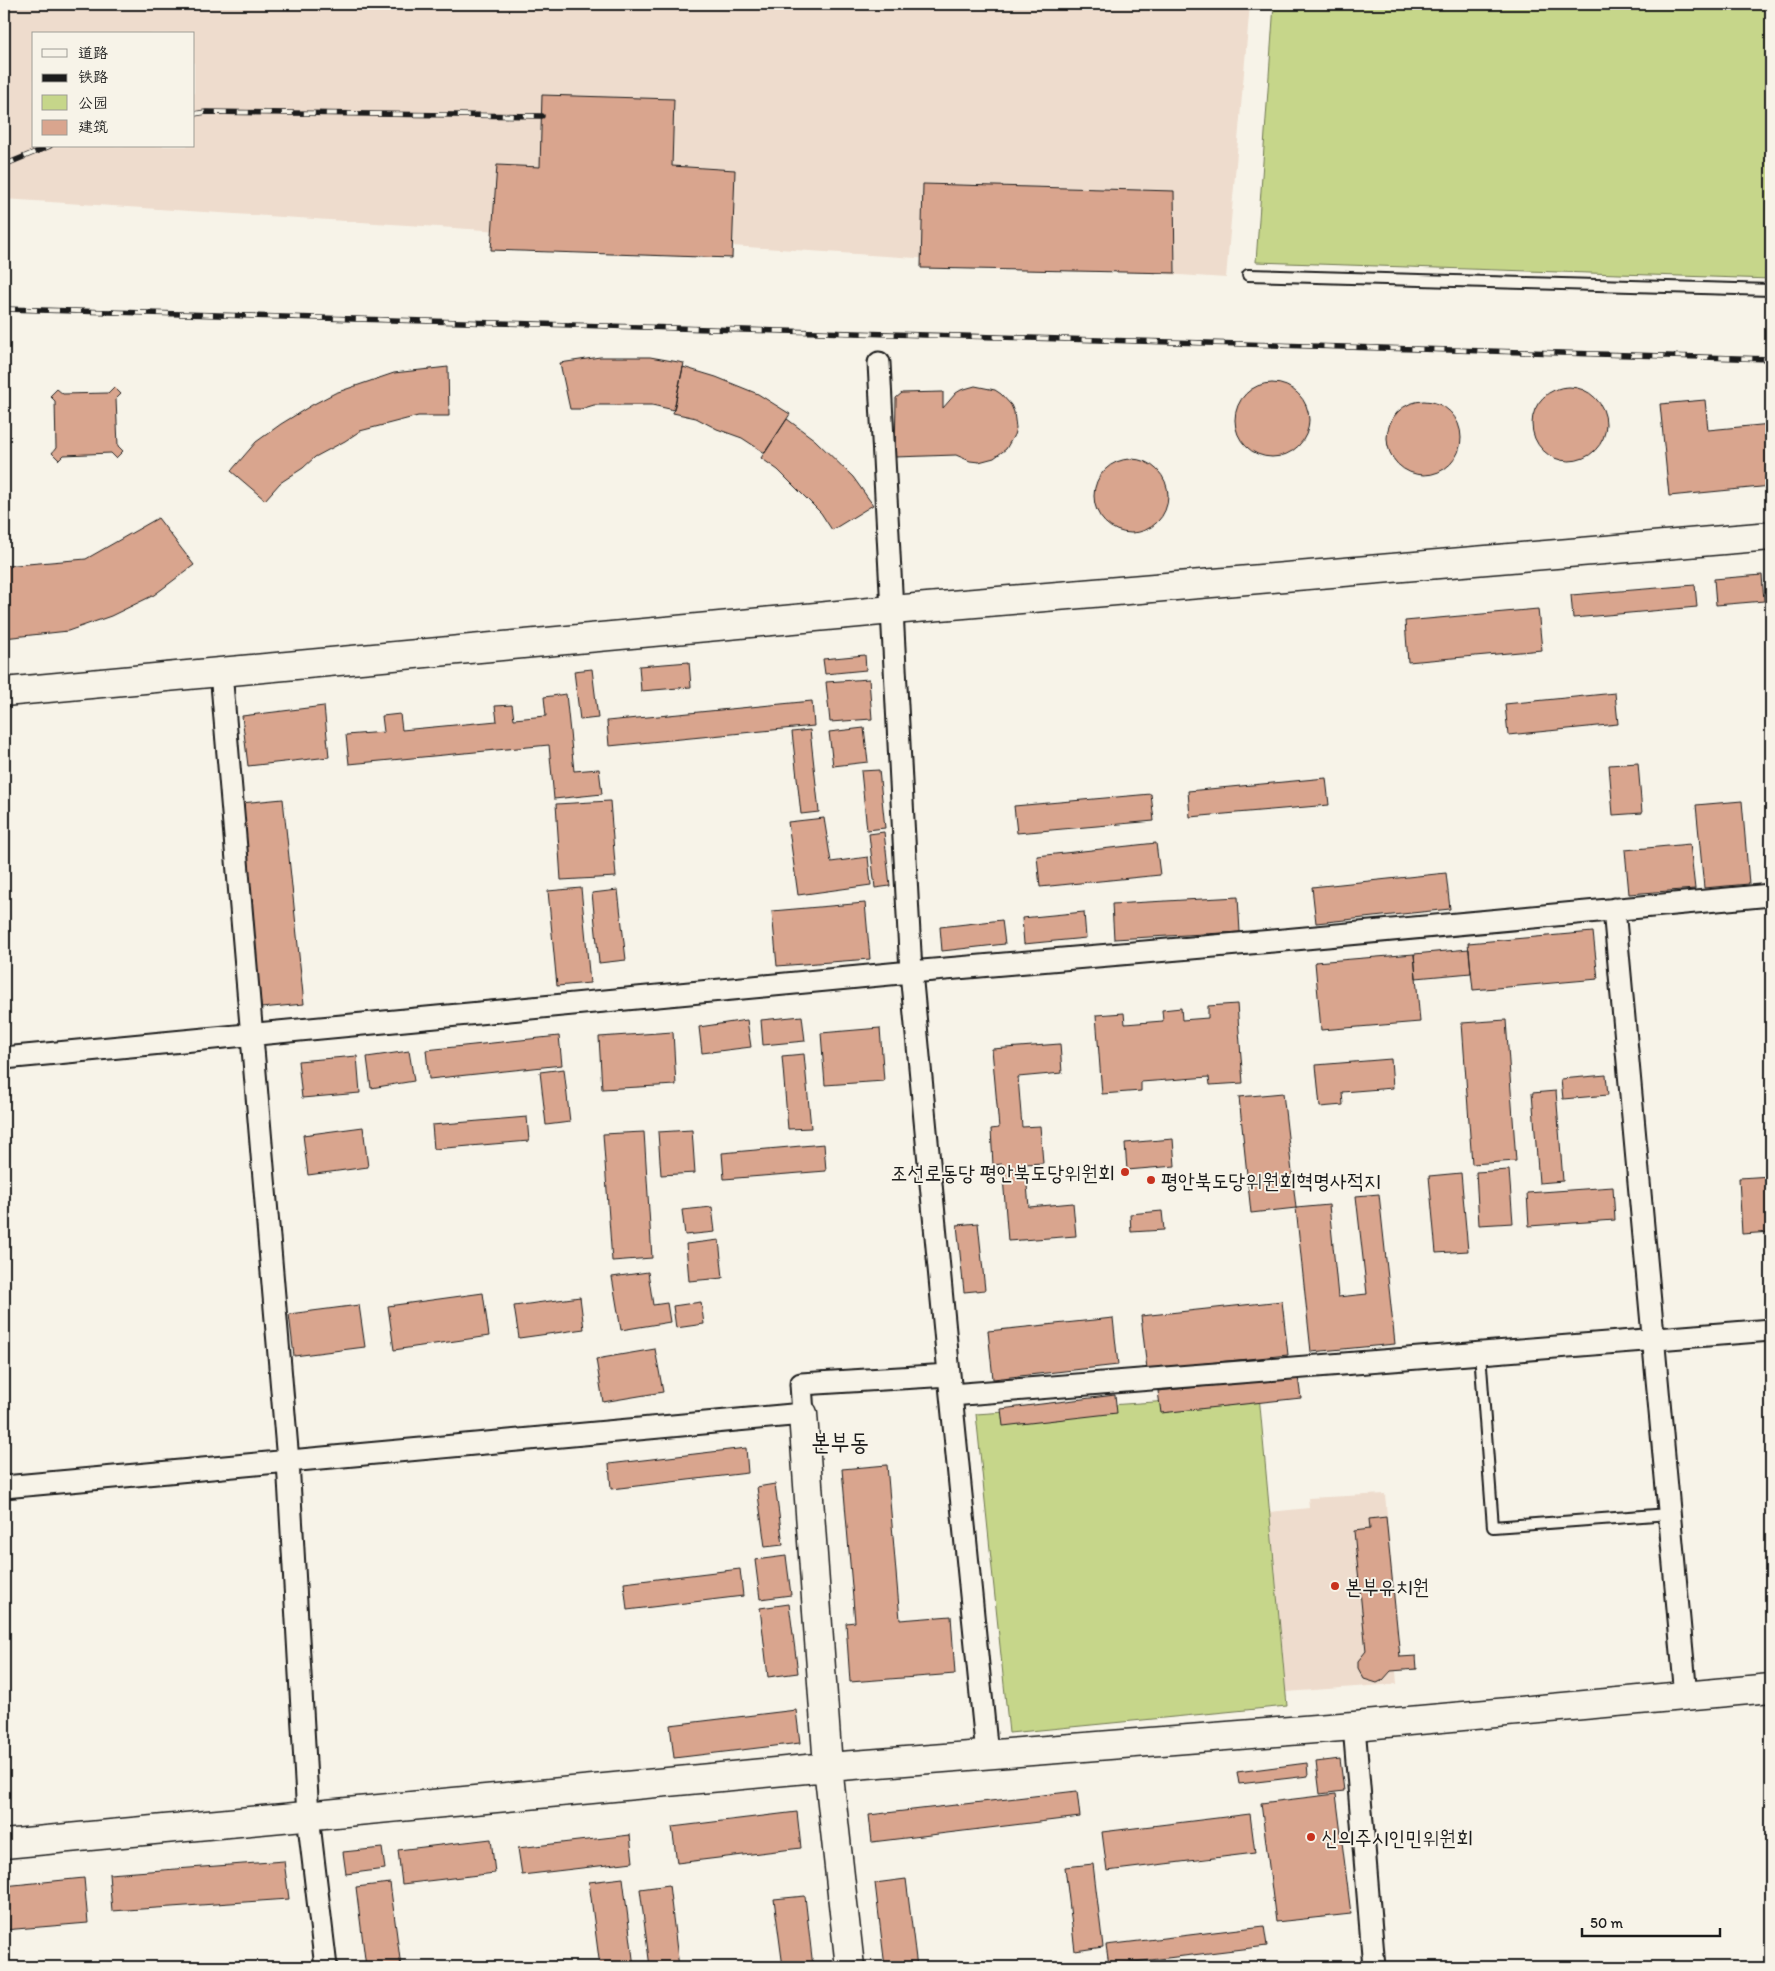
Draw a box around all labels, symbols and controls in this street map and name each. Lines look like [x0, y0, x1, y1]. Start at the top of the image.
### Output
legend [32, 32, 195, 148]
text: 道路 [78, 44, 108, 62]
text: 铁路 [78, 68, 108, 86]
text: 公园 [78, 94, 108, 112]
text: 建筑 [78, 118, 108, 136]
place label: 조선로동당 평안북도당위원회 [891, 1160, 1115, 1185]
marker: 조선로동당 평안북도당위원회 [1119, 1166, 1131, 1178]
place label: 평안북도당위원회혁명사적지 [1161, 1168, 1381, 1193]
marker: 평안북도당위원회혁명사적지 [1145, 1174, 1157, 1186]
district label: 본부동 [811, 1427, 869, 1456]
place label: 본부유치원 [1345, 1574, 1430, 1599]
marker: 본부유치원 [1329, 1580, 1341, 1592]
place label: 신의주시인민위원회 [1321, 1825, 1473, 1850]
marker: 신의주시인민위원회 [1305, 1831, 1317, 1843]
scale bar [1582, 1906, 1720, 1938]
text: 50 m [1590, 1914, 1623, 1932]

